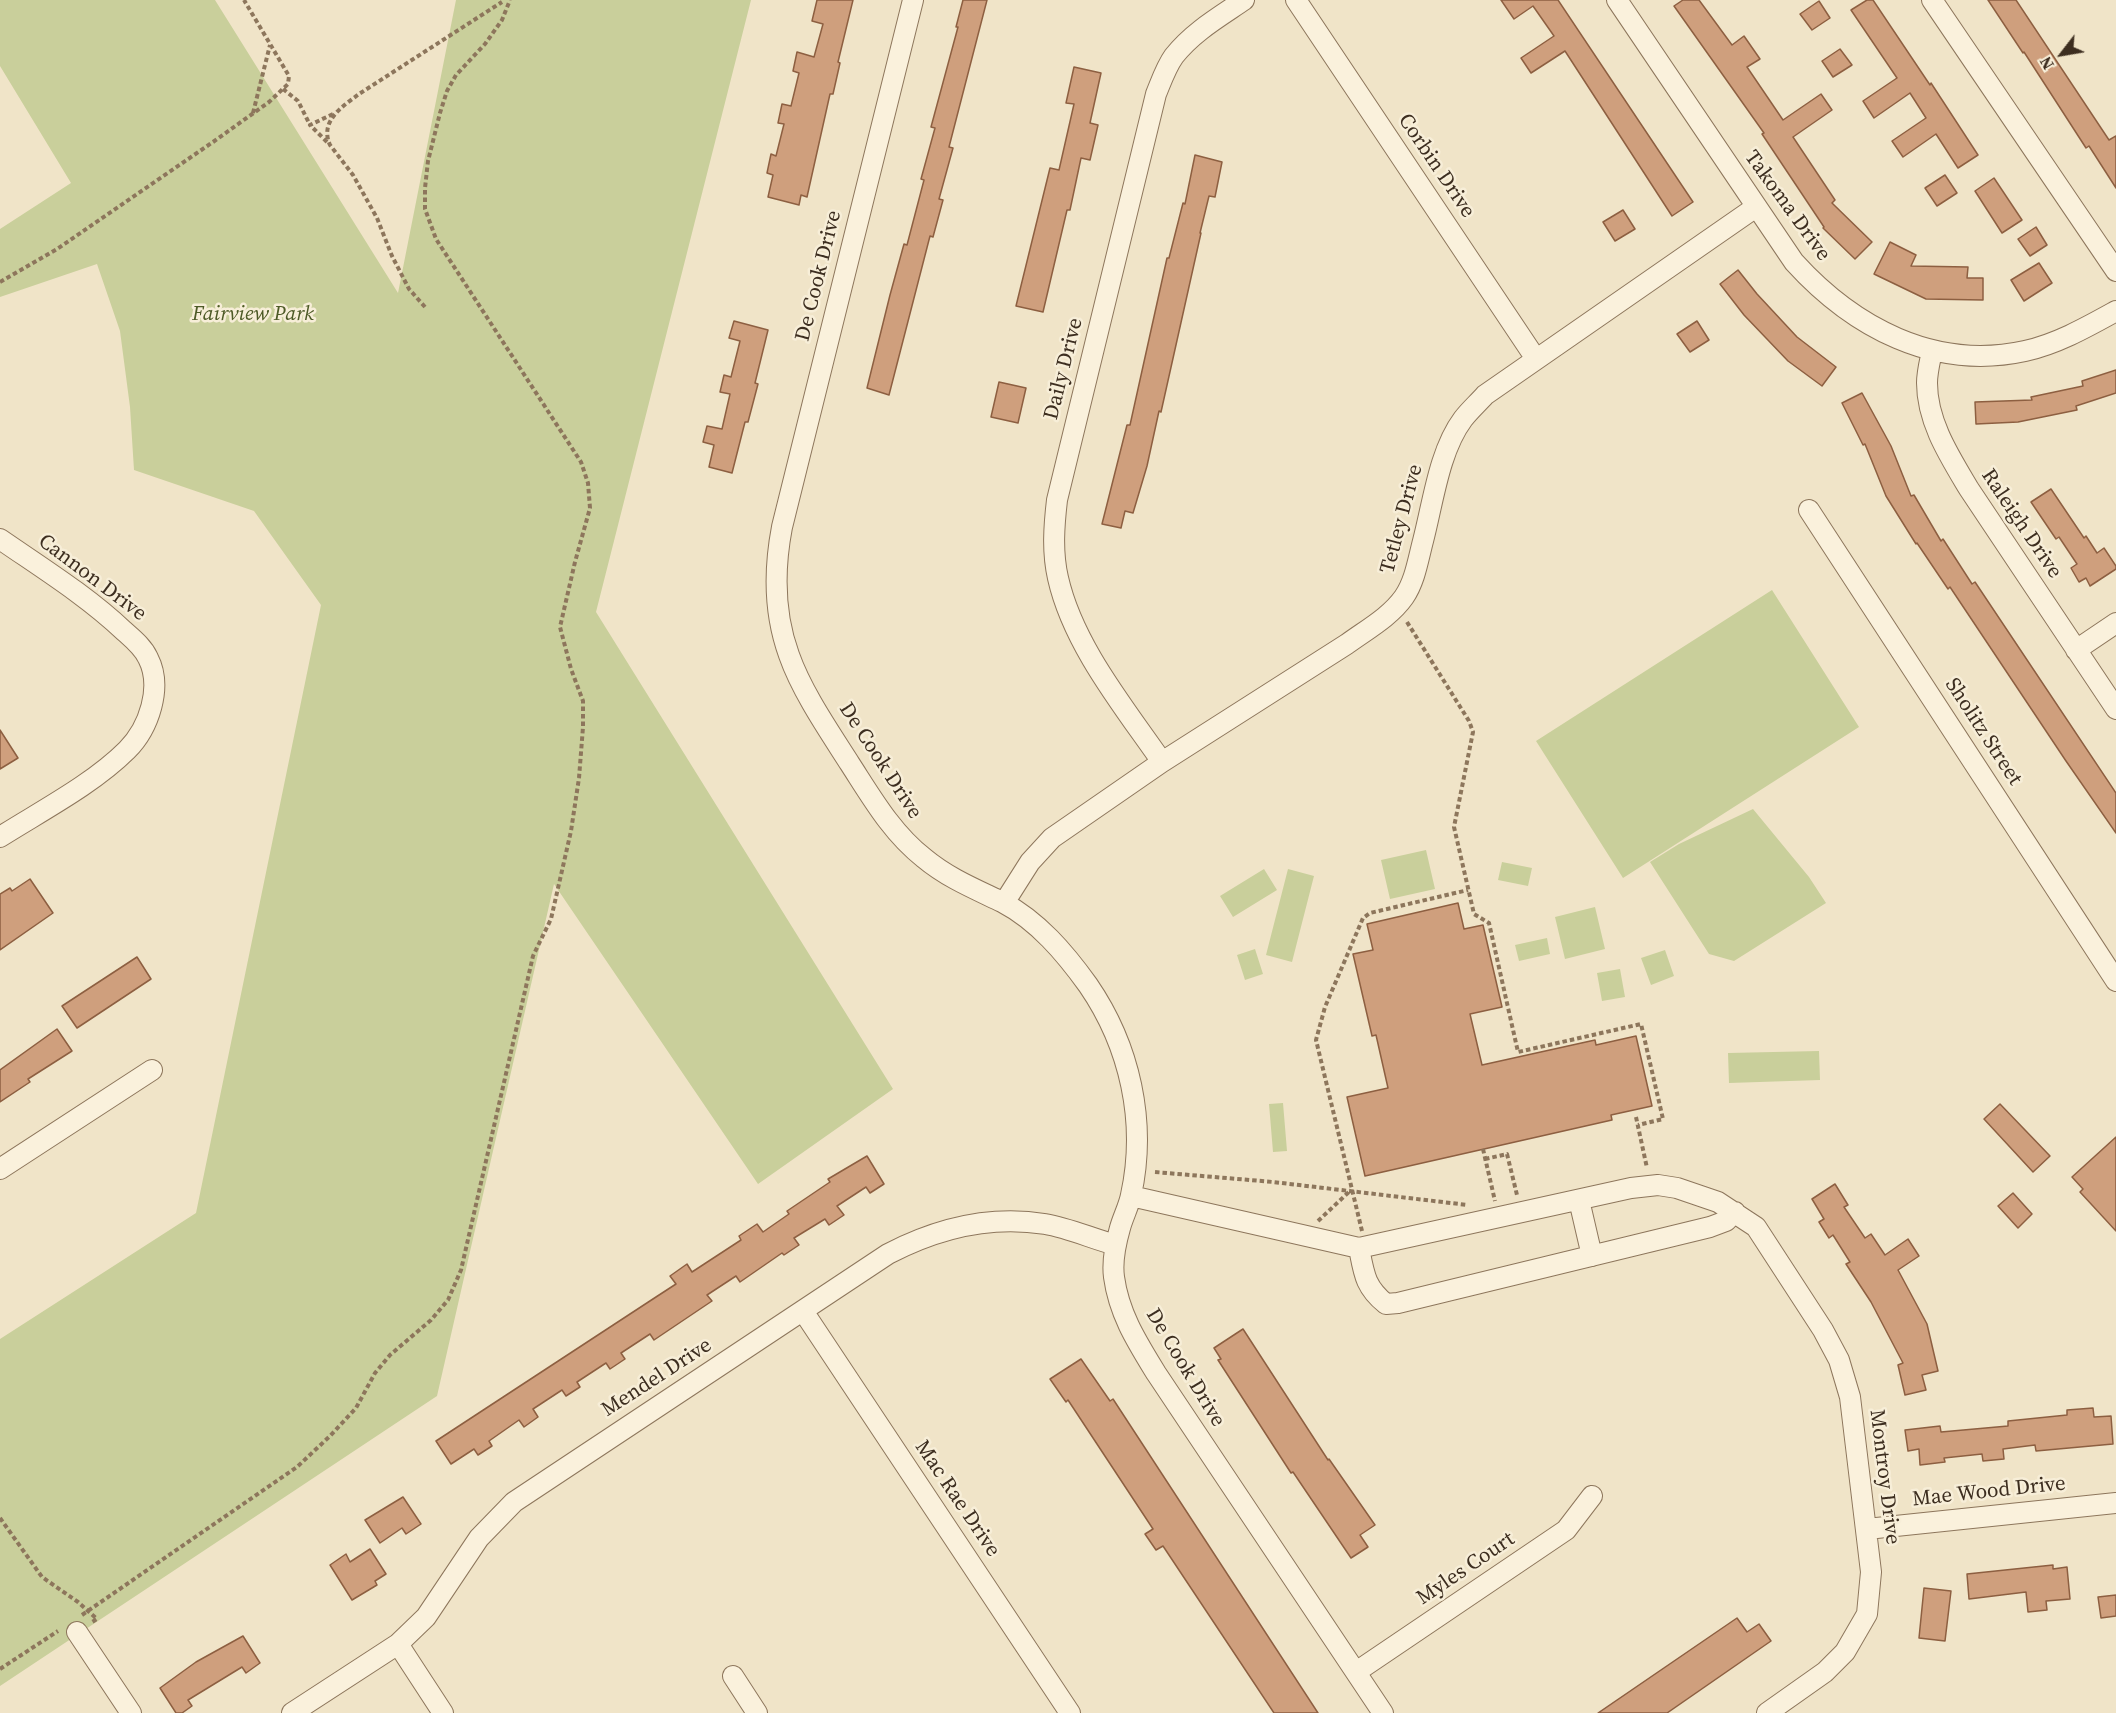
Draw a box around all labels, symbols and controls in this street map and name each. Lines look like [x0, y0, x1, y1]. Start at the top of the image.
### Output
north arrow [2032, 24, 2092, 84]
text: N [2034, 53, 2059, 74]
street label: Corbin Drive [1392, 109, 1480, 223]
street label: Takoma Drive [1739, 146, 1835, 266]
street label: De Cook Drive [791, 208, 847, 344]
park label: Fairview Park [192, 302, 314, 328]
street label: Daily Drive [1039, 315, 1089, 423]
street label: Tetley Drive [1375, 462, 1429, 576]
street label: Raleigh Drive [1975, 465, 2067, 583]
street label: Cannon Drive [33, 529, 151, 627]
street label: Sholitz Street [1939, 674, 2027, 790]
street label: De Cook Drive [833, 698, 927, 824]
street label: De Cook Drive [1140, 1304, 1230, 1432]
street label: Mendel Drive [597, 1333, 717, 1423]
street label: Montroy Drive [1863, 1408, 1905, 1546]
street label: Mac Rae Drive [909, 1436, 1005, 1562]
street label: Mae Wood Drive [1911, 1471, 2067, 1513]
street label: Myles Court [1412, 1527, 1520, 1611]

